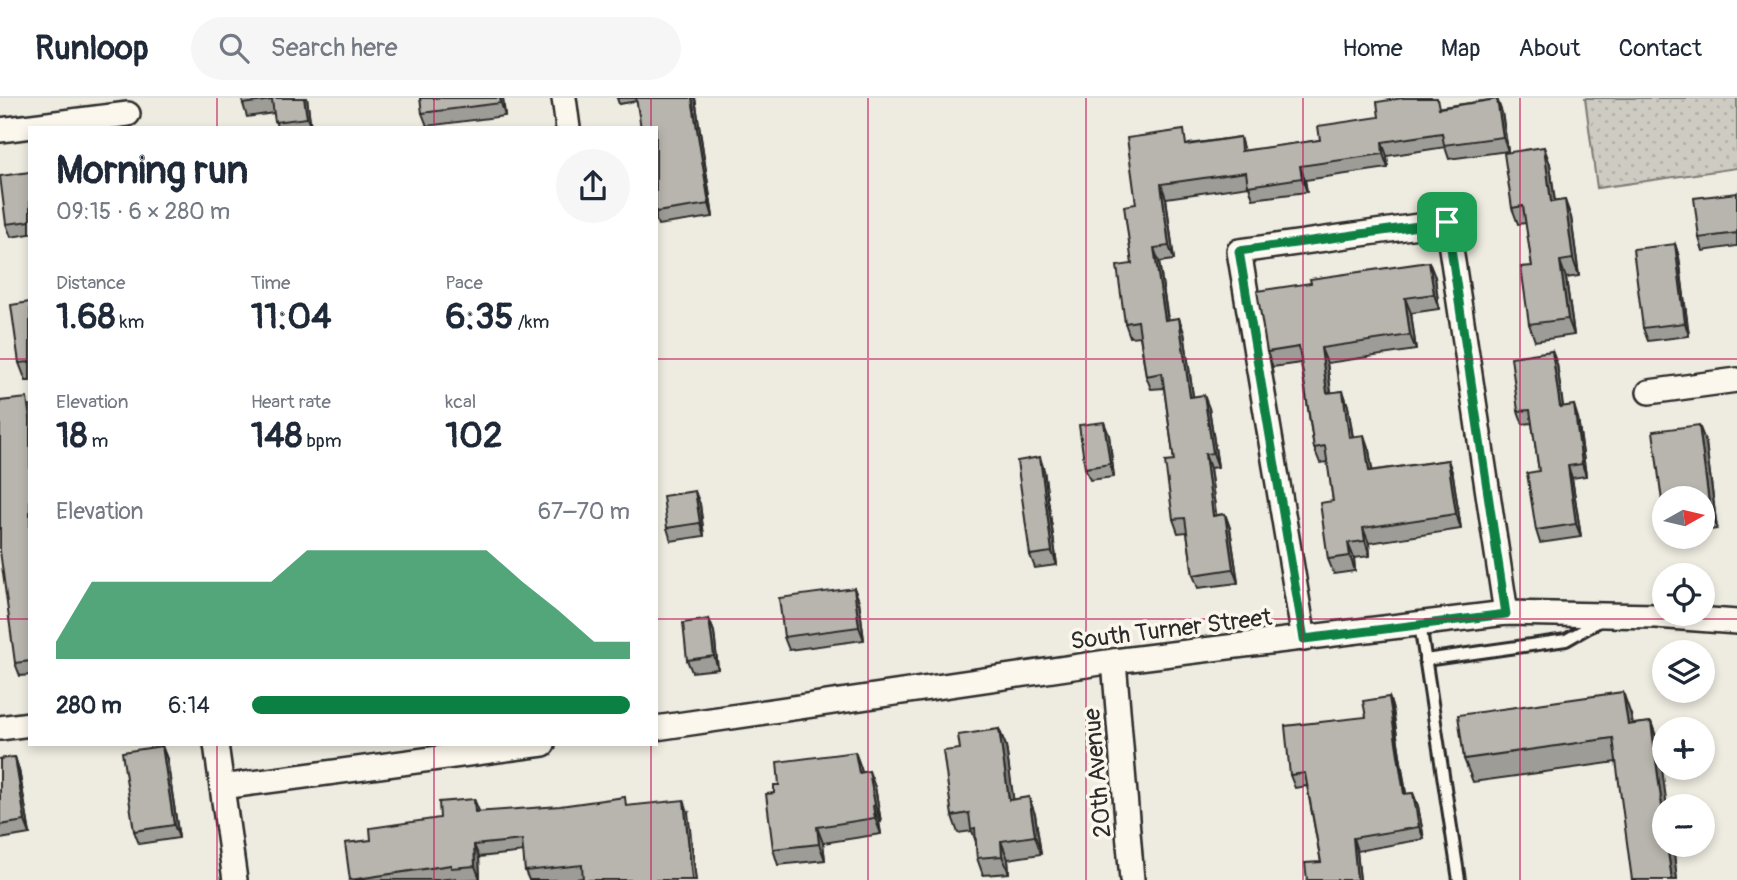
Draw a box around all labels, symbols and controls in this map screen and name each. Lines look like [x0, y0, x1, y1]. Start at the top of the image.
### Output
search box [191, 17, 681, 80]
text: Runloop [35, 28, 149, 69]
icon: search [215, 29, 253, 67]
text: Search here [271, 32, 398, 64]
text: Home [1342, 34, 1403, 63]
text: Map [1441, 34, 1481, 63]
text: About [1519, 34, 1581, 63]
text: Contact [1619, 34, 1702, 63]
text: Morning run [56, 147, 248, 195]
button: share [556, 149, 630, 223]
pin [1417, 192, 1477, 252]
text: 09:15 · 6 × 280 m [56, 197, 230, 226]
icon: arrive [1428, 203, 1466, 241]
text: Distance [56, 271, 125, 295]
text: Time [251, 271, 290, 295]
text: Pace [445, 271, 483, 295]
text: 1.68 [56, 295, 115, 339]
text: 11:04 [251, 295, 332, 339]
text: 6:35 [445, 295, 514, 339]
text: km [115, 310, 144, 334]
text: /km [514, 310, 549, 334]
text: Elevation [56, 390, 128, 414]
text: Heart rate [251, 390, 331, 414]
text: kcal [445, 390, 476, 414]
text: 18 [56, 414, 87, 458]
text: 148 [251, 414, 302, 458]
text: 102 [445, 414, 502, 458]
text: m [87, 429, 108, 453]
text: bpm [302, 429, 342, 453]
north arrow [1652, 486, 1715, 550]
map controls [1652, 486, 1715, 857]
text: Elevation [56, 497, 144, 526]
text: 67–70 m [538, 497, 630, 526]
button: locate [1652, 563, 1715, 626]
street label: South Turner Street [1069, 603, 1274, 656]
button: layers [1652, 640, 1715, 703]
text: 280 m [56, 691, 122, 720]
text: 6:14 [168, 691, 210, 720]
street label: 20th Avenue [1077, 707, 1118, 839]
button: + [1652, 717, 1715, 780]
button: − [1652, 794, 1715, 857]

